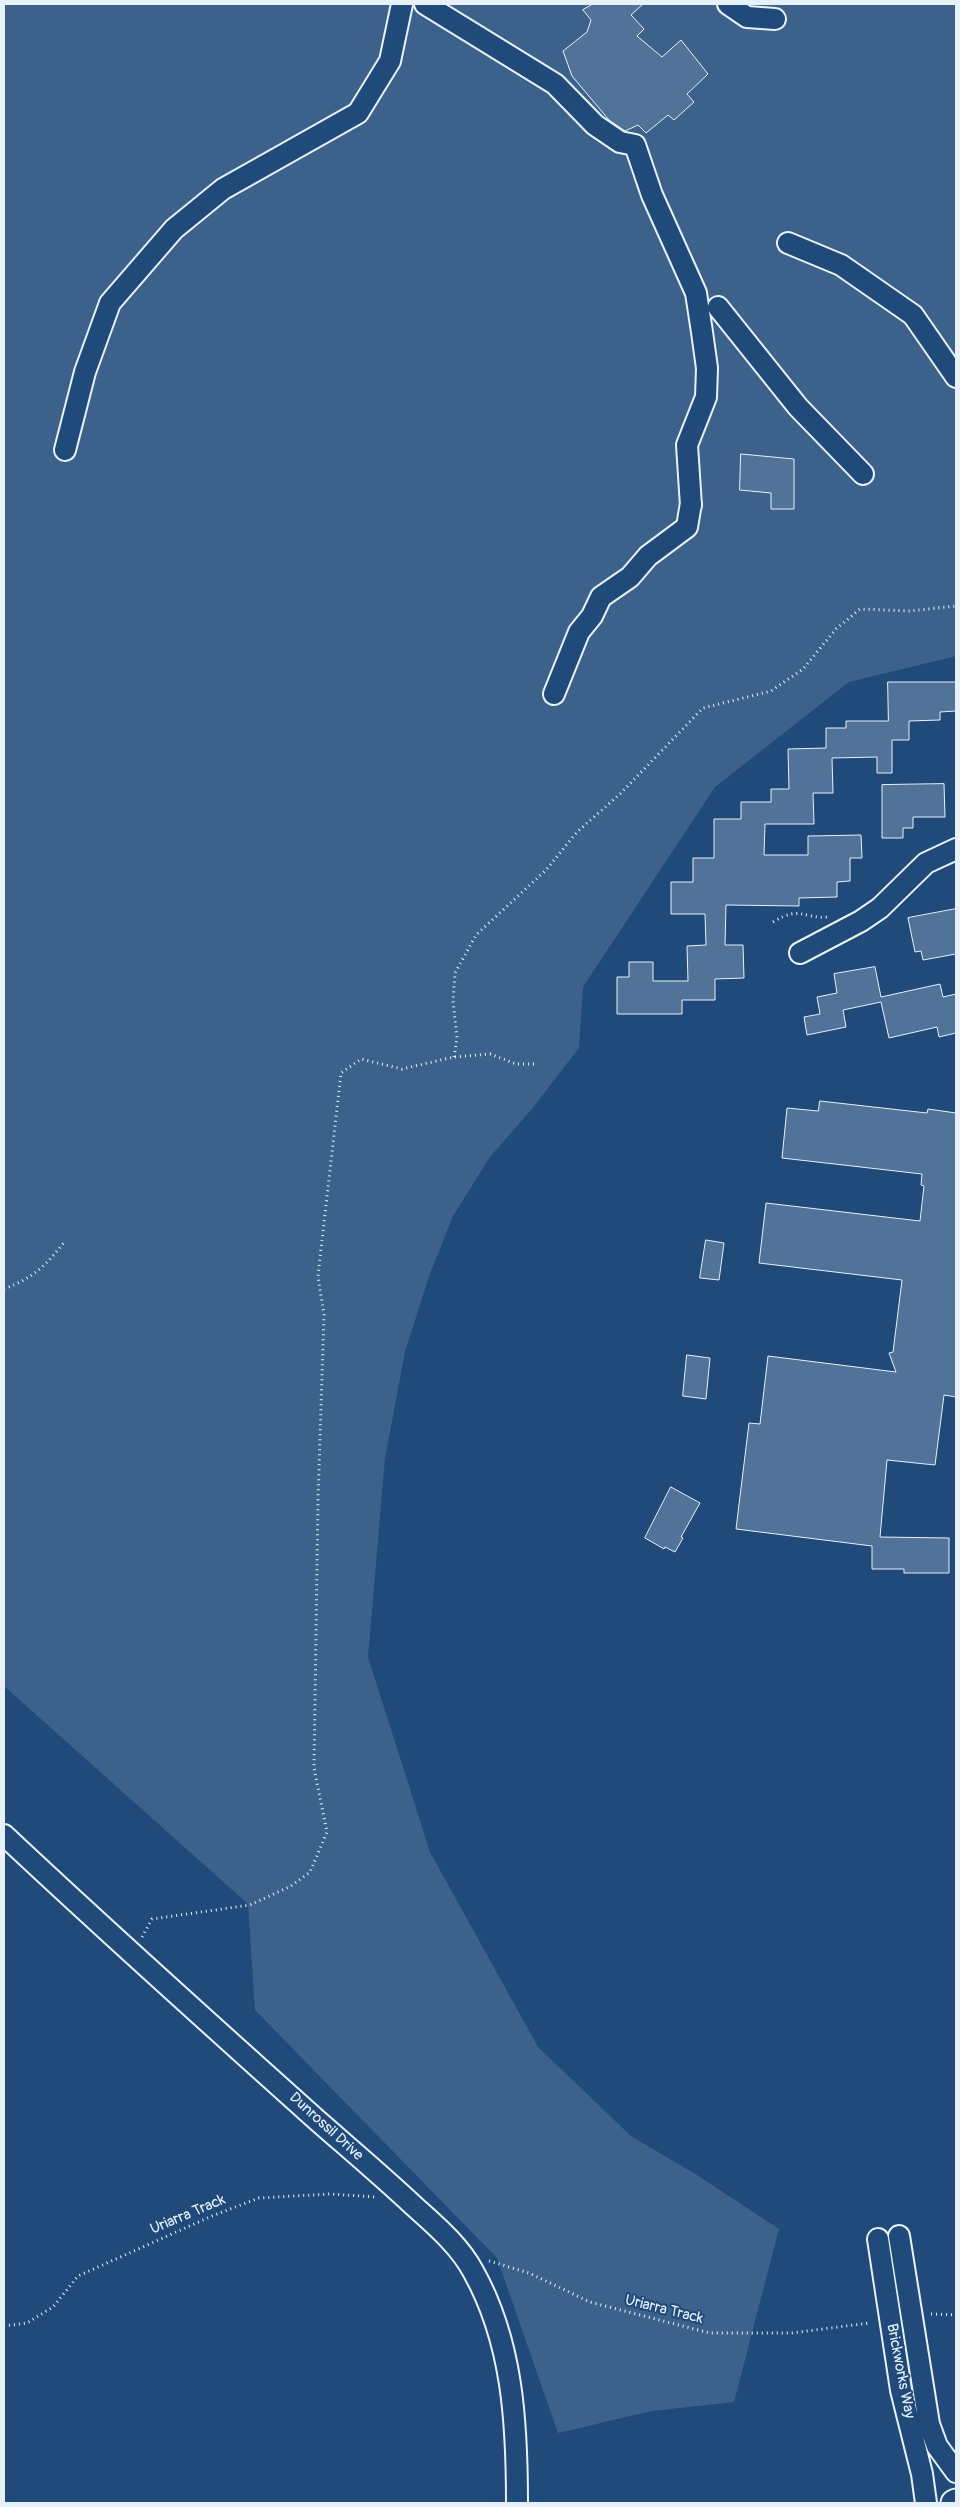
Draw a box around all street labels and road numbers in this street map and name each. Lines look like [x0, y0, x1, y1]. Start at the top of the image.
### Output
street label: Dunrossil Drive [285, 2089, 367, 2165]
street label: Uriarra Track [148, 2191, 228, 2239]
street label: Uriarra Track [623, 2292, 705, 2328]
street label: Brickworks Way [882, 2322, 918, 2420]

